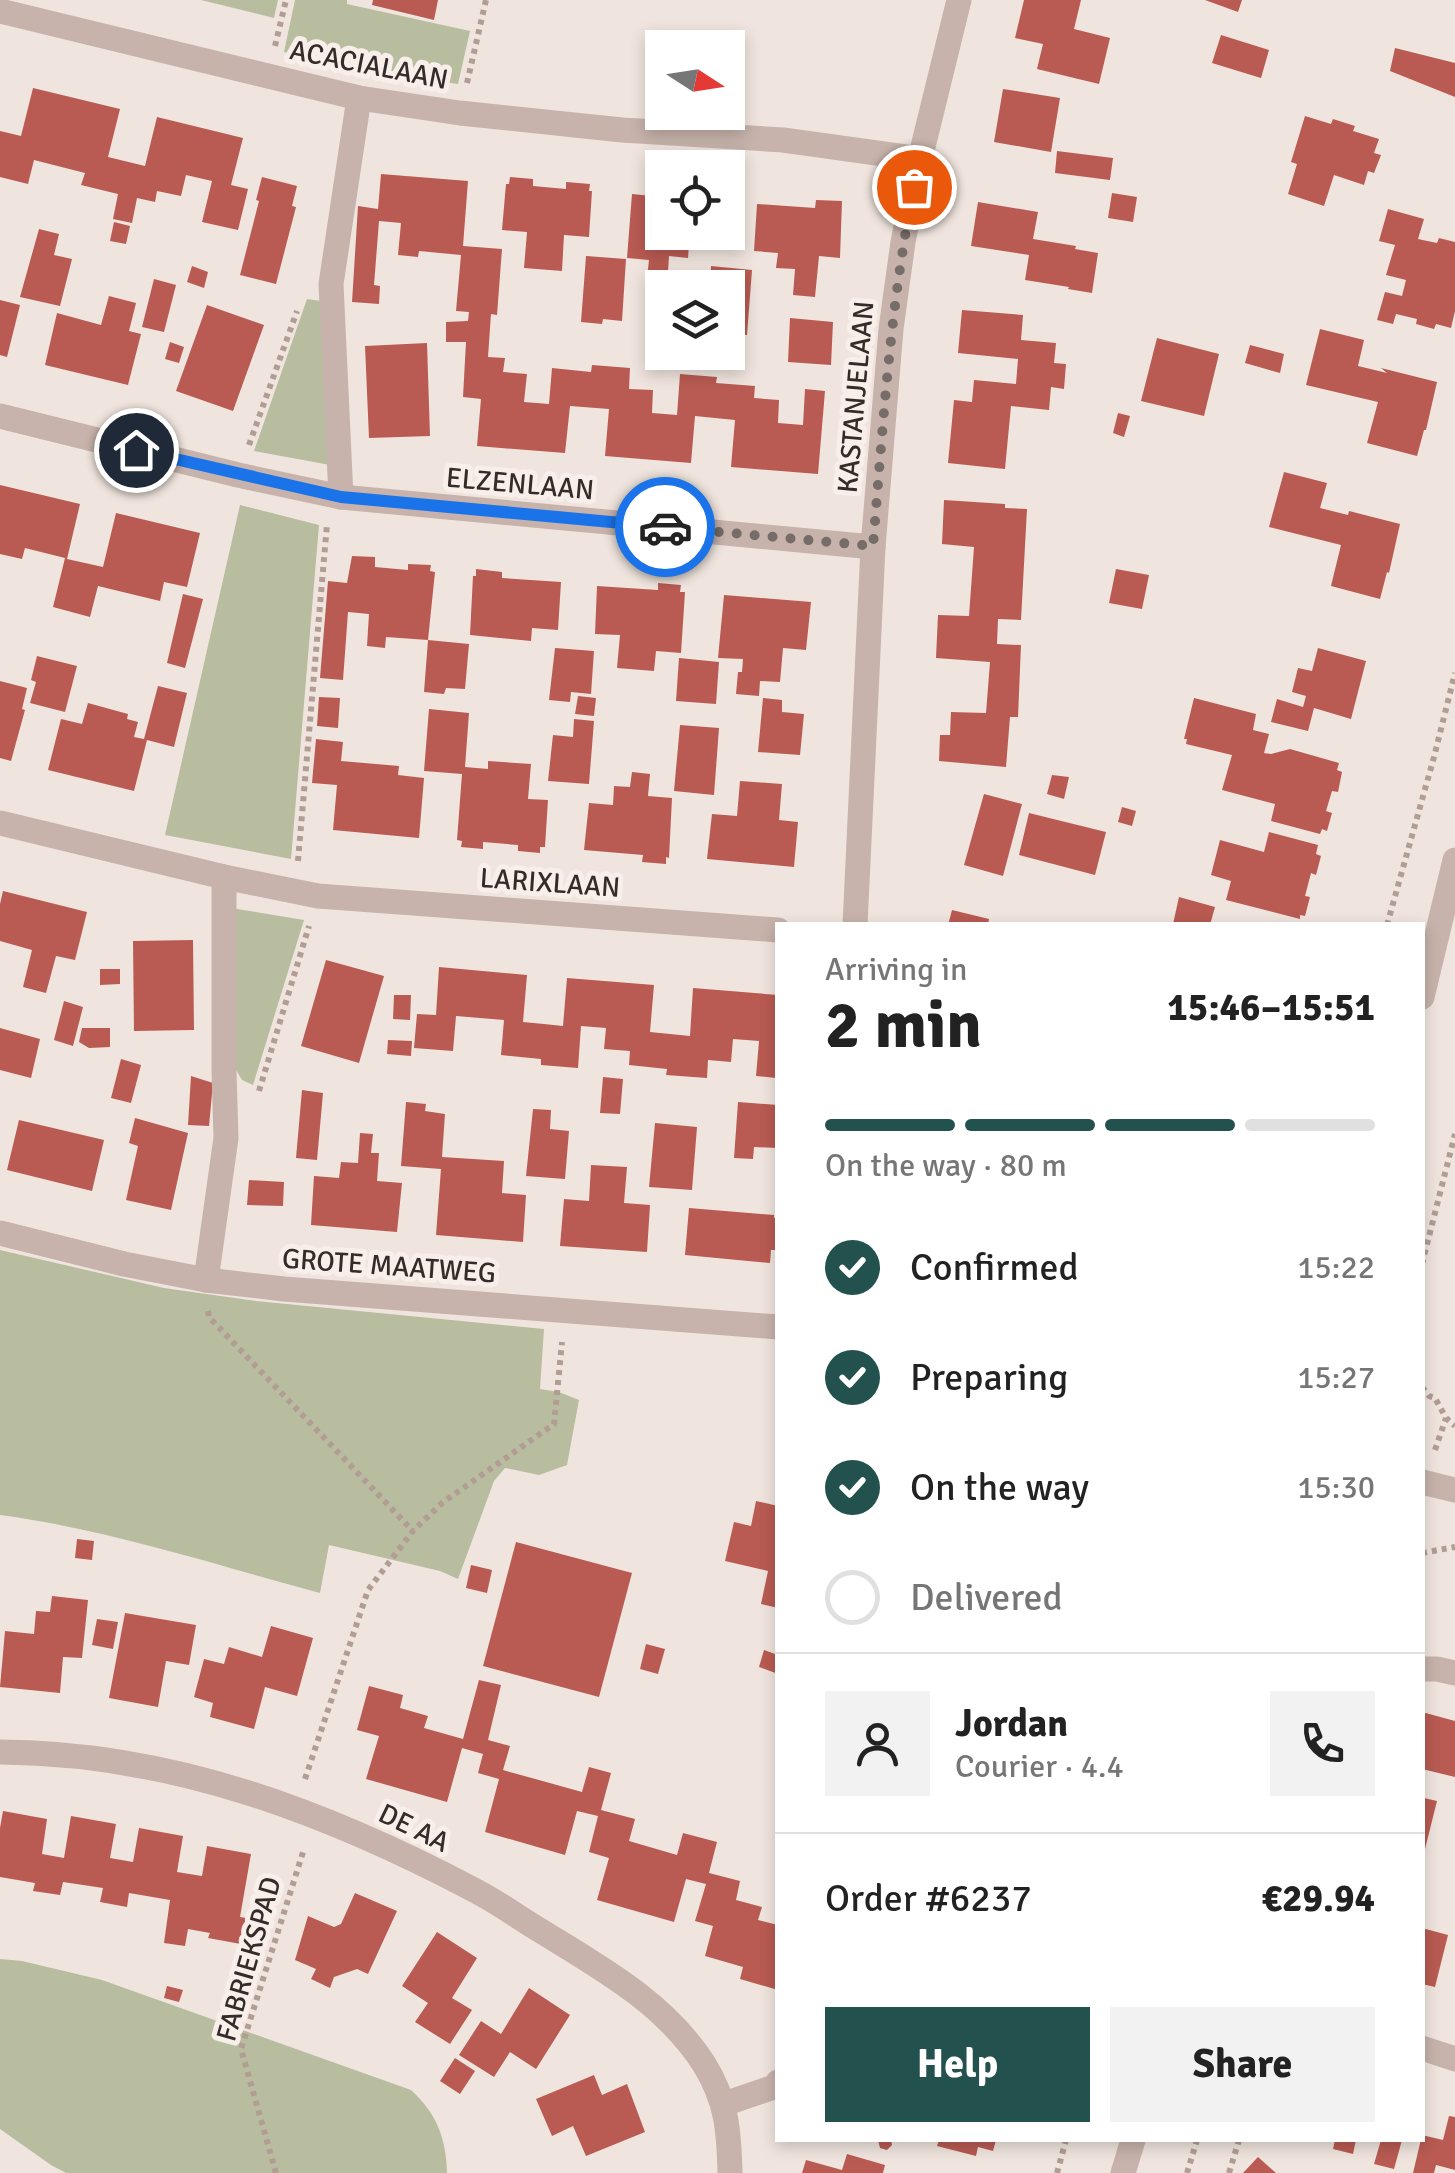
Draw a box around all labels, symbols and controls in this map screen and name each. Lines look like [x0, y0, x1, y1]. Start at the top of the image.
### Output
north arrow [645, 30, 745, 130]
map controls [645, 30, 745, 370]
street label: ACACIALAAN [287, 33, 451, 97]
pin [872, 145, 957, 230]
button: locate [645, 150, 745, 250]
icon: bag [887, 160, 942, 215]
button: layers [645, 270, 745, 370]
street label: KASTANJELAAN [831, 299, 881, 495]
pin [94, 408, 179, 493]
icon: home [109, 423, 164, 478]
street label: ELZENLAAN [445, 461, 595, 507]
courier [615, 477, 715, 577]
icon: car [638, 500, 693, 555]
street label: LARIXLAAN [479, 861, 621, 905]
text: Arriving in [825, 950, 967, 989]
text: 15:46–15:51 [1167, 984, 1375, 1031]
text: 2 min [825, 986, 982, 1066]
text: On the way · 80 m [825, 1146, 1067, 1185]
icon: check [825, 1240, 880, 1295]
street label: GROTE MAATWEG [281, 1242, 497, 1290]
text: Confirmed [910, 1244, 1079, 1291]
text: 15:22 [1297, 1248, 1375, 1287]
icon: check [825, 1350, 880, 1405]
text: Preparing [910, 1354, 1068, 1401]
text: 15:27 [1297, 1358, 1375, 1397]
icon: check [825, 1460, 880, 1515]
text: On the way [910, 1464, 1089, 1511]
text: 15:30 [1297, 1468, 1375, 1507]
text: Delivered [910, 1574, 1063, 1621]
button: person [825, 1691, 930, 1796]
button: phone [1270, 1691, 1375, 1796]
text: Jordan [955, 1700, 1068, 1747]
text: Courier · 4.4 [955, 1747, 1124, 1786]
street label: DE AA [373, 1796, 455, 1860]
street label: FABRIEKSPAD [209, 1873, 289, 2045]
text: Order #6237 [825, 1875, 1032, 1922]
text: €29.94 [1262, 1875, 1375, 1922]
button: Help [825, 2007, 1090, 2122]
button: Share [1110, 2007, 1375, 2122]

